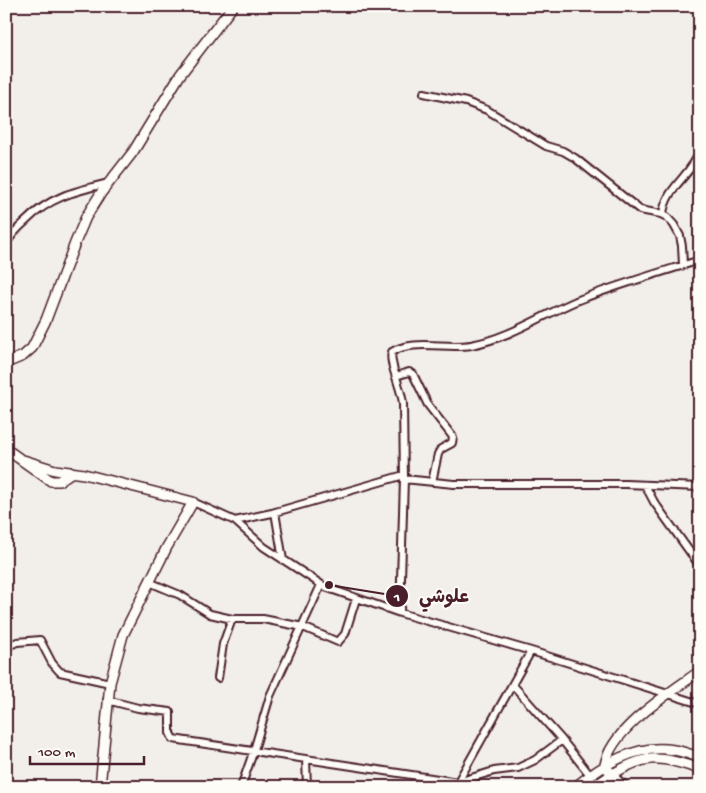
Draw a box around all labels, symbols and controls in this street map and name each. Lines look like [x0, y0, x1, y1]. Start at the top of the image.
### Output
callout: علوشي [385, 580, 479, 613]
text: علوشي [419, 588, 469, 612]
text: 1 [393, 589, 400, 607]
scale bar [30, 733, 144, 765]
text: 100 m [37, 744, 76, 762]

